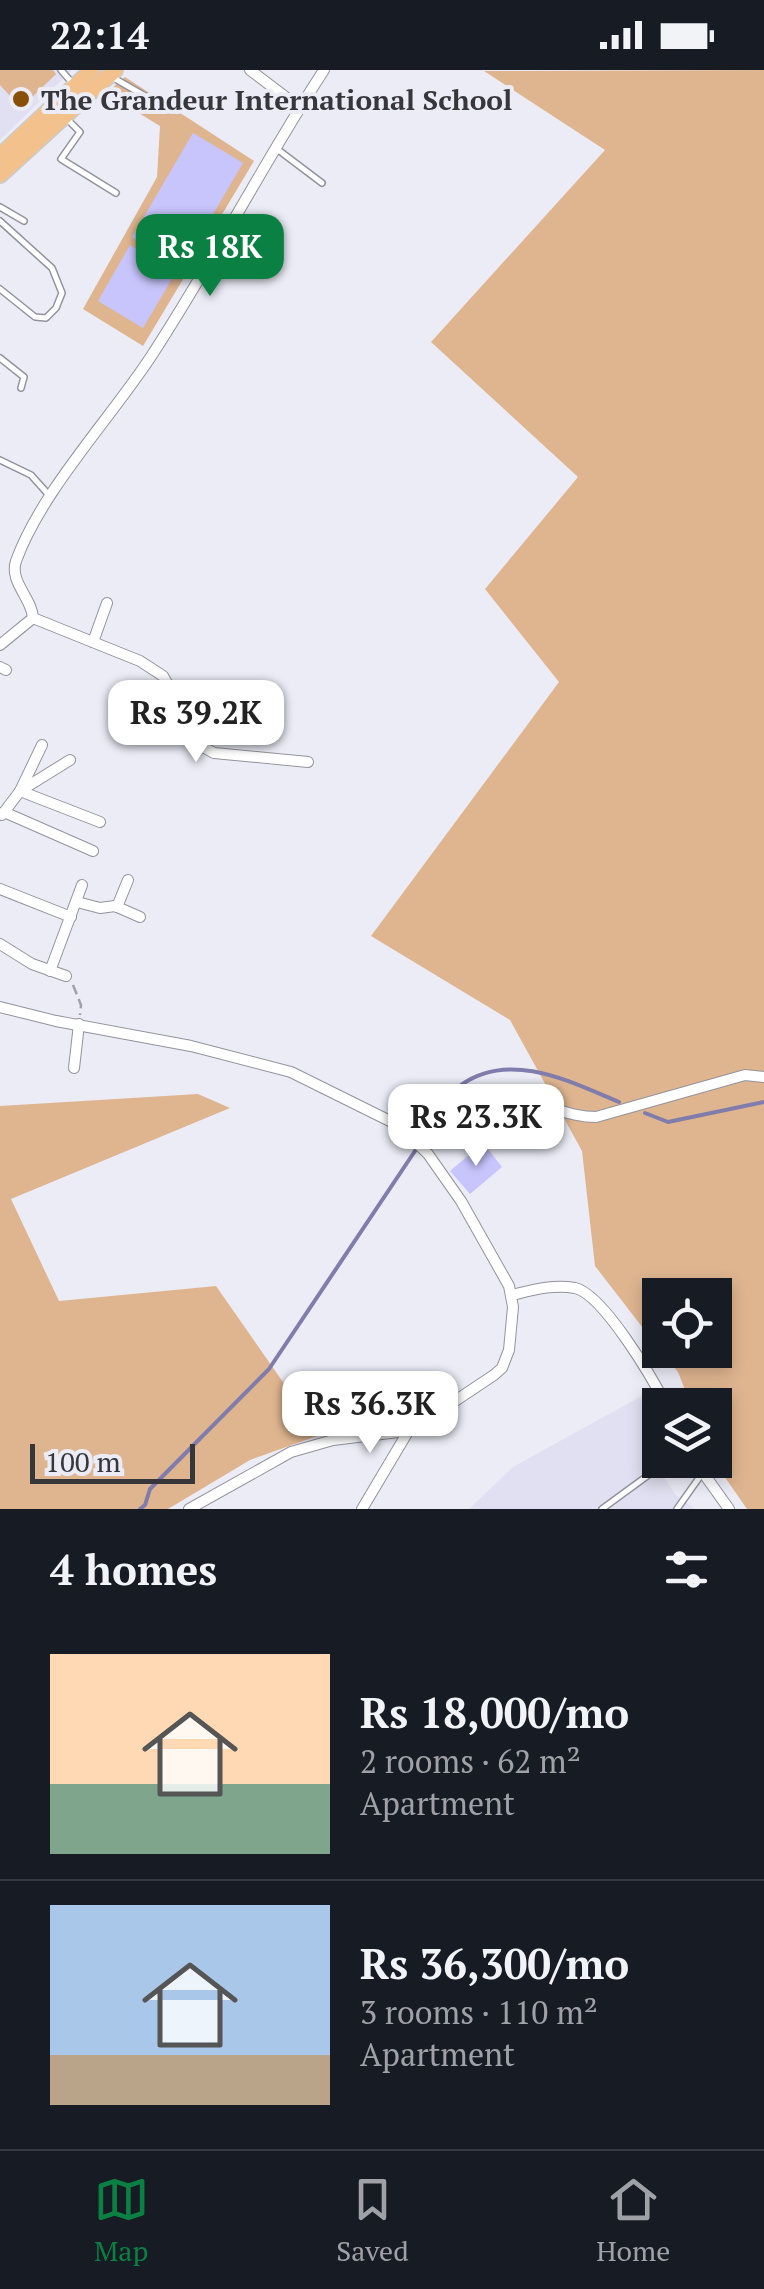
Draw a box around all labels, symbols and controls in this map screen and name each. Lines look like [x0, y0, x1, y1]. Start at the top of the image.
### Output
text: 22:14 [50, 10, 149, 60]
place label: The Grandeur International School [41, 81, 512, 118]
marker: The Grandeur International School [10, 88, 32, 110]
pin: Rs 18K [129, 214, 291, 299]
text: Rs 18K [158, 225, 262, 267]
pin: Rs 39.2K [93, 680, 299, 765]
text: Rs 39.2K [130, 691, 262, 733]
pin: Rs 23.3K [373, 1084, 579, 1169]
text: Rs 23.3K [410, 1095, 542, 1137]
map controls [642, 1278, 732, 1478]
button: locate [642, 1278, 732, 1368]
pin: Rs 36.3K [267, 1371, 473, 1456]
text: Rs 36.3K [304, 1382, 436, 1424]
button: layers [642, 1388, 732, 1478]
scale bar [30, 1439, 195, 1484]
text: 100 m [45, 1443, 121, 1480]
text: 4 homes [50, 1541, 217, 1597]
icon: filters [659, 1542, 714, 1597]
text: Rs 18,000/mo [360, 1684, 629, 1740]
icon: home [130, 1694, 250, 1814]
text: 2 rooms · 62 m² [360, 1740, 581, 1782]
text: Apartment [360, 1782, 515, 1824]
text: Rs 36,300/mo [360, 1935, 629, 1991]
icon: home [130, 1945, 250, 2065]
text: 3 rooms · 110 m² [360, 1991, 598, 2033]
text: Apartment [360, 2033, 515, 2075]
tab: Map [94, 2172, 149, 2269]
tab: Saved [336, 2172, 409, 2269]
tab: Home [596, 2172, 670, 2269]

